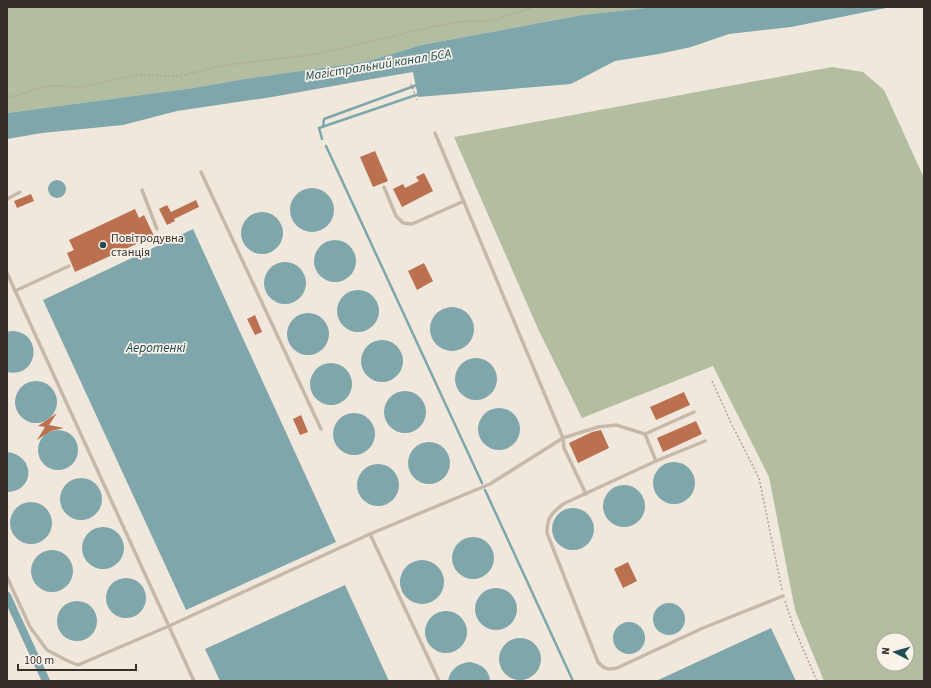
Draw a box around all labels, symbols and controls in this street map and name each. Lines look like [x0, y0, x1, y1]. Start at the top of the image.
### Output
water label: Магістральний канал БСА [304, 45, 453, 85]
place label: Повітродувна станція [111, 230, 184, 261]
marker: Повітродувна станція [98, 240, 108, 250]
water label: Аеротенкі [125, 339, 187, 357]
north arrow [875, 632, 915, 672]
scale bar [18, 646, 136, 672]
text: N [878, 647, 893, 655]
text: 100 m [24, 652, 54, 669]

